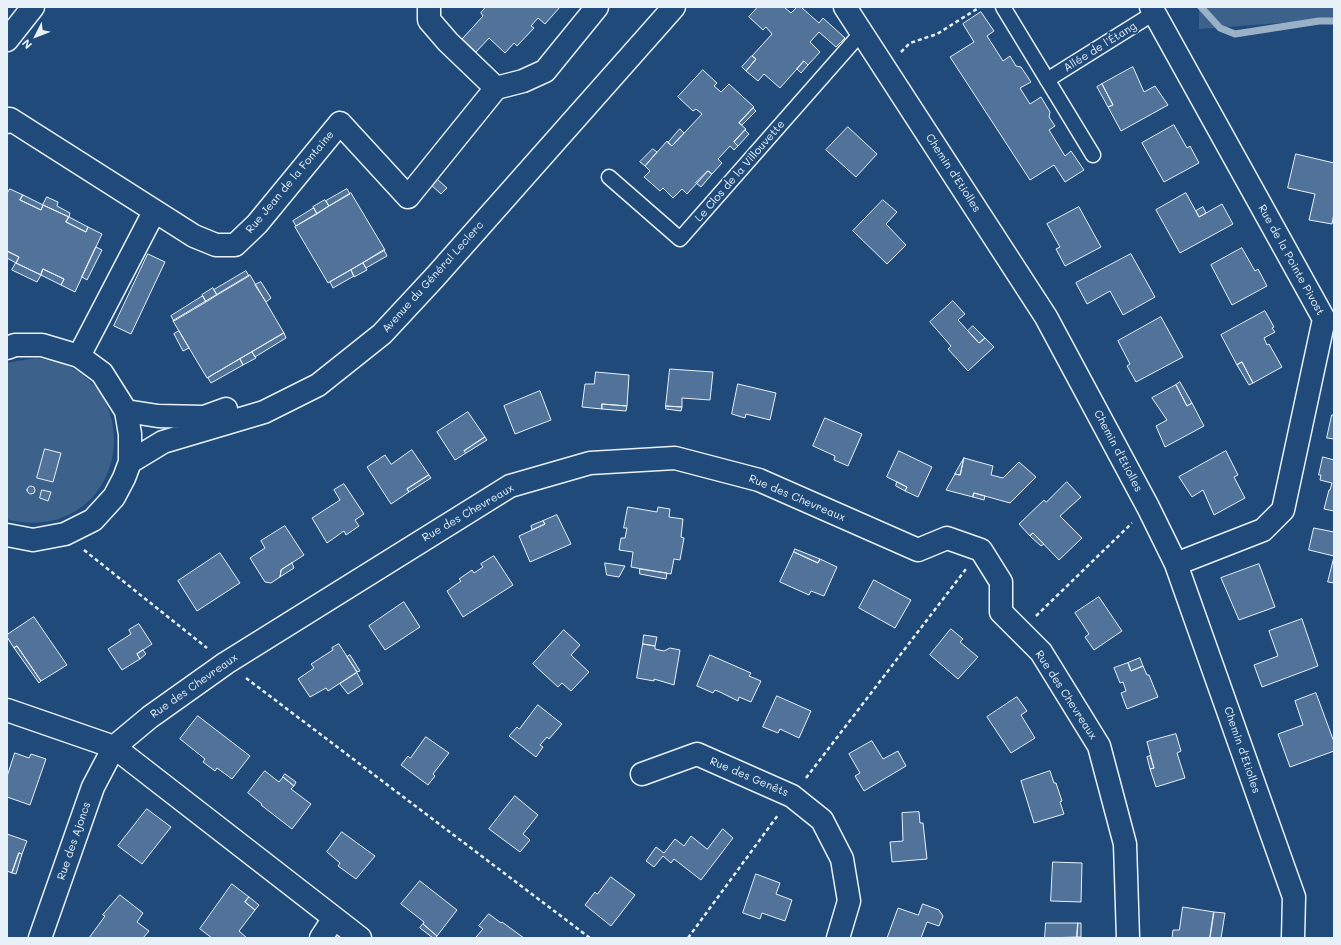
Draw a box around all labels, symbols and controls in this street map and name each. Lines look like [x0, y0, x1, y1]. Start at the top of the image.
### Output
north arrow [16, 16, 56, 56]
street label: Allée de l'Étang [1061, 19, 1139, 75]
text: N [18, 36, 35, 52]
street label: Le Clos de la Villouvette [692, 118, 788, 224]
street label: Rue Jean de la Fontaine [243, 128, 337, 236]
street label: Chemin d'Etiolles [923, 131, 983, 215]
street label: Rue de la Pointe Pivost [1255, 202, 1327, 318]
street label: Avenue du Général Leclerc [380, 219, 486, 335]
street label: Chemin d'Etiolles [1091, 408, 1145, 494]
street label: Rue des Chevreaux [747, 472, 847, 524]
street label: Rue des Chevreaux [420, 481, 516, 545]
street label: Rue des Chevreaux [1032, 648, 1100, 742]
street label: Rue des Chevreaux [148, 651, 240, 721]
street label: Chemin d'Etiolles [1221, 705, 1263, 795]
street label: Rue des Genêts [708, 754, 790, 800]
street label: Rue des Ajoncs [54, 800, 94, 882]

